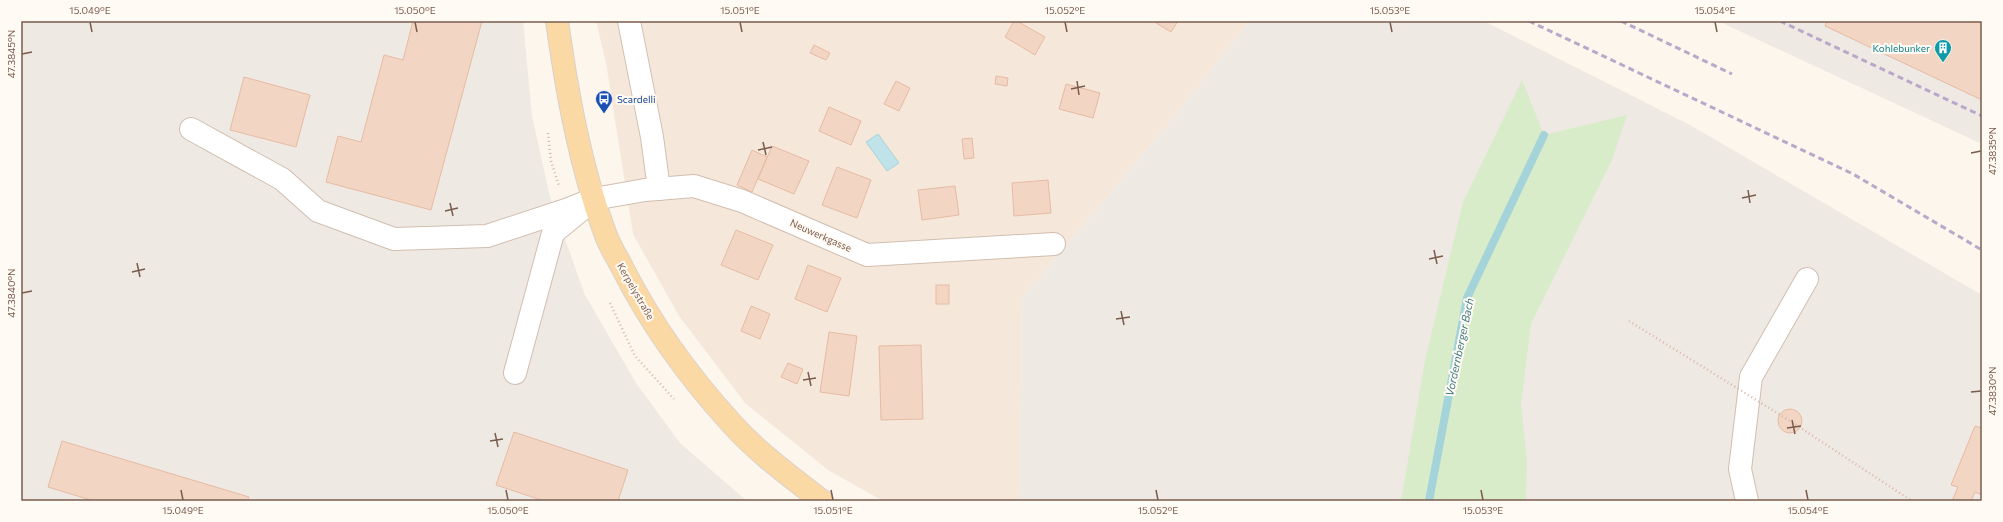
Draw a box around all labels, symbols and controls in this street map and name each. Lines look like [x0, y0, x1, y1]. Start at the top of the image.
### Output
text: 15.049°E [69, 4, 111, 16]
text: 15.050°E [394, 4, 436, 16]
text: 15.051°E [720, 4, 760, 16]
text: 15.052°E [1045, 4, 1085, 16]
text: 15.053°E [1370, 4, 1410, 16]
text: 15.054°E [1695, 4, 1736, 16]
text: 47.3845°N [5, 30, 17, 78]
building icon: Kohlebunker [1933, 38, 1953, 63]
place label: Kohlebunker [1872, 42, 1930, 54]
bus stop icon: Scardelli [594, 89, 614, 114]
place label: Scardelli [617, 93, 656, 105]
text: 47.3835°N [1986, 127, 1998, 175]
street label: Neuwerkgasse [788, 216, 854, 254]
street label: Kerpelystraße [615, 260, 657, 322]
text: 47.3840°N [5, 268, 17, 318]
water label: Vordernberger Bach [1442, 297, 1476, 397]
text: 47.3830°N [1986, 367, 1998, 415]
text: 15.049°E [162, 504, 204, 516]
text: 15.050°E [487, 504, 529, 516]
text: 15.051°E [813, 504, 853, 516]
text: 15.052°E [1138, 504, 1178, 516]
text: 15.053°E [1463, 504, 1503, 516]
text: 15.054°E [1788, 504, 1829, 516]

